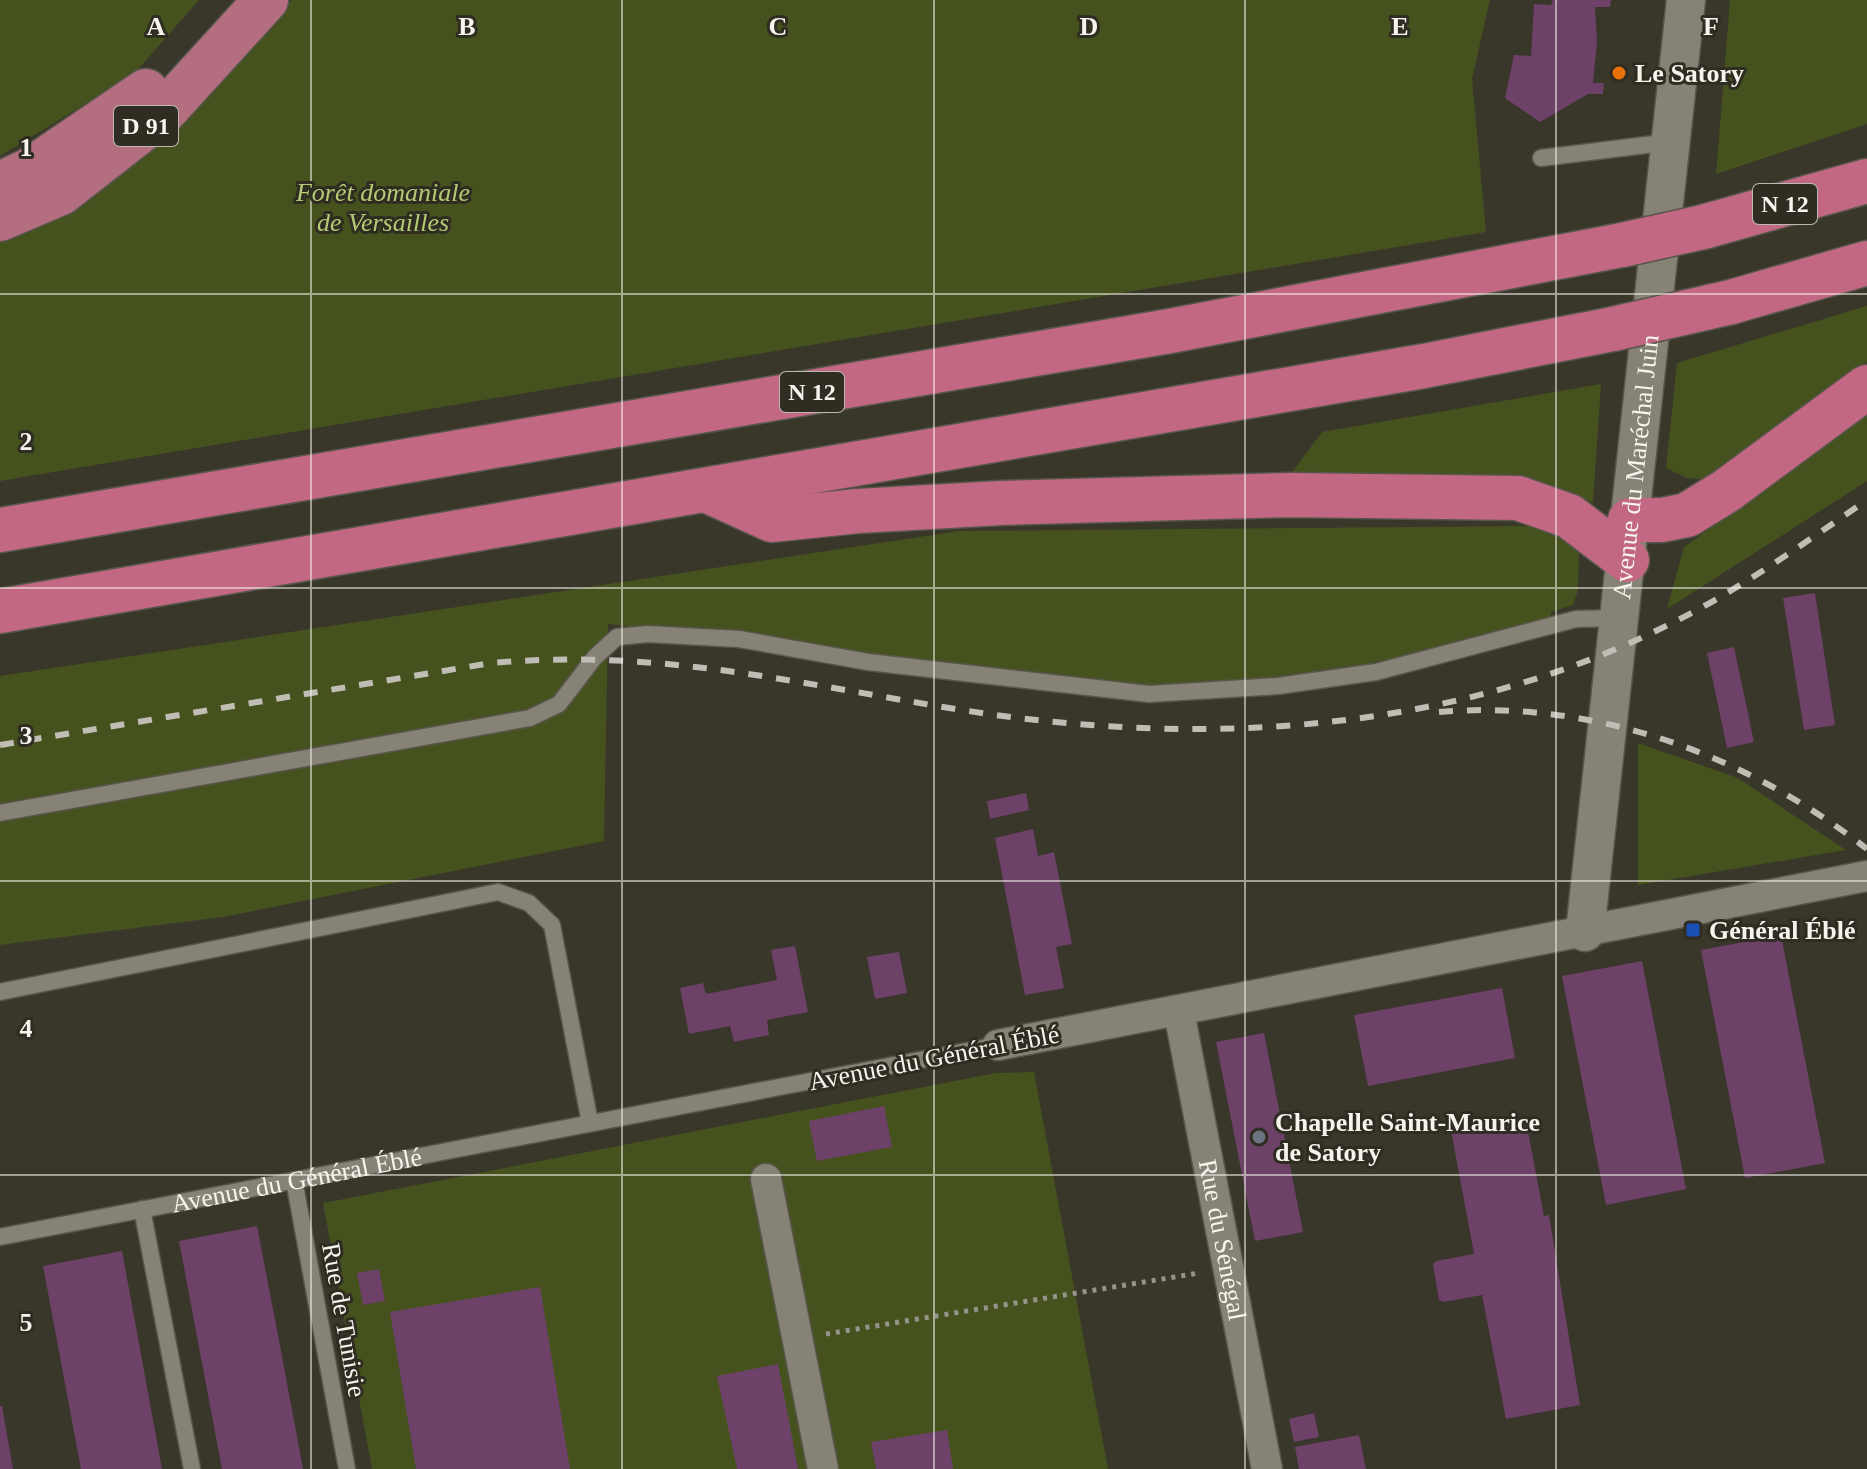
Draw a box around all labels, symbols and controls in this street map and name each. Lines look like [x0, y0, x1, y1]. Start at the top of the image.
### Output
text: A [147, 12, 166, 41]
text: B [458, 12, 476, 41]
text: C [769, 12, 787, 41]
text: D [1080, 12, 1098, 41]
text: E [1391, 12, 1409, 41]
text: F [1703, 12, 1719, 41]
place label: Le Satory [1635, 59, 1744, 88]
marker: Le Satory [1610, 64, 1628, 82]
road number: D 91 [114, 106, 178, 146]
text: 1 [20, 133, 33, 162]
park label: Forêt domaniale de Versailles [295, 178, 470, 237]
road number: N 12 [1753, 184, 1817, 224]
street label: Avenue du Maréchal Juin [1607, 333, 1664, 601]
road number: N 12 [780, 372, 844, 412]
text: 2 [20, 427, 33, 456]
text: 3 [20, 721, 33, 750]
place label: Général Éblé [1709, 916, 1856, 945]
marker: Général Éblé [1684, 921, 1702, 939]
text: 4 [20, 1014, 33, 1043]
street label: Avenue du Général Éblé [806, 1019, 1062, 1097]
place label: Chapelle Saint-Maurice de Satory [1275, 1108, 1540, 1167]
marker: Chapelle Saint-Maurice de Satory [1250, 1128, 1268, 1146]
street label: Avenue du Général Éblé [169, 1142, 424, 1218]
street label: Rue du Sénégal [1193, 1157, 1253, 1323]
street label: Rue de Tunisie [316, 1241, 372, 1399]
text: 5 [20, 1308, 33, 1337]

